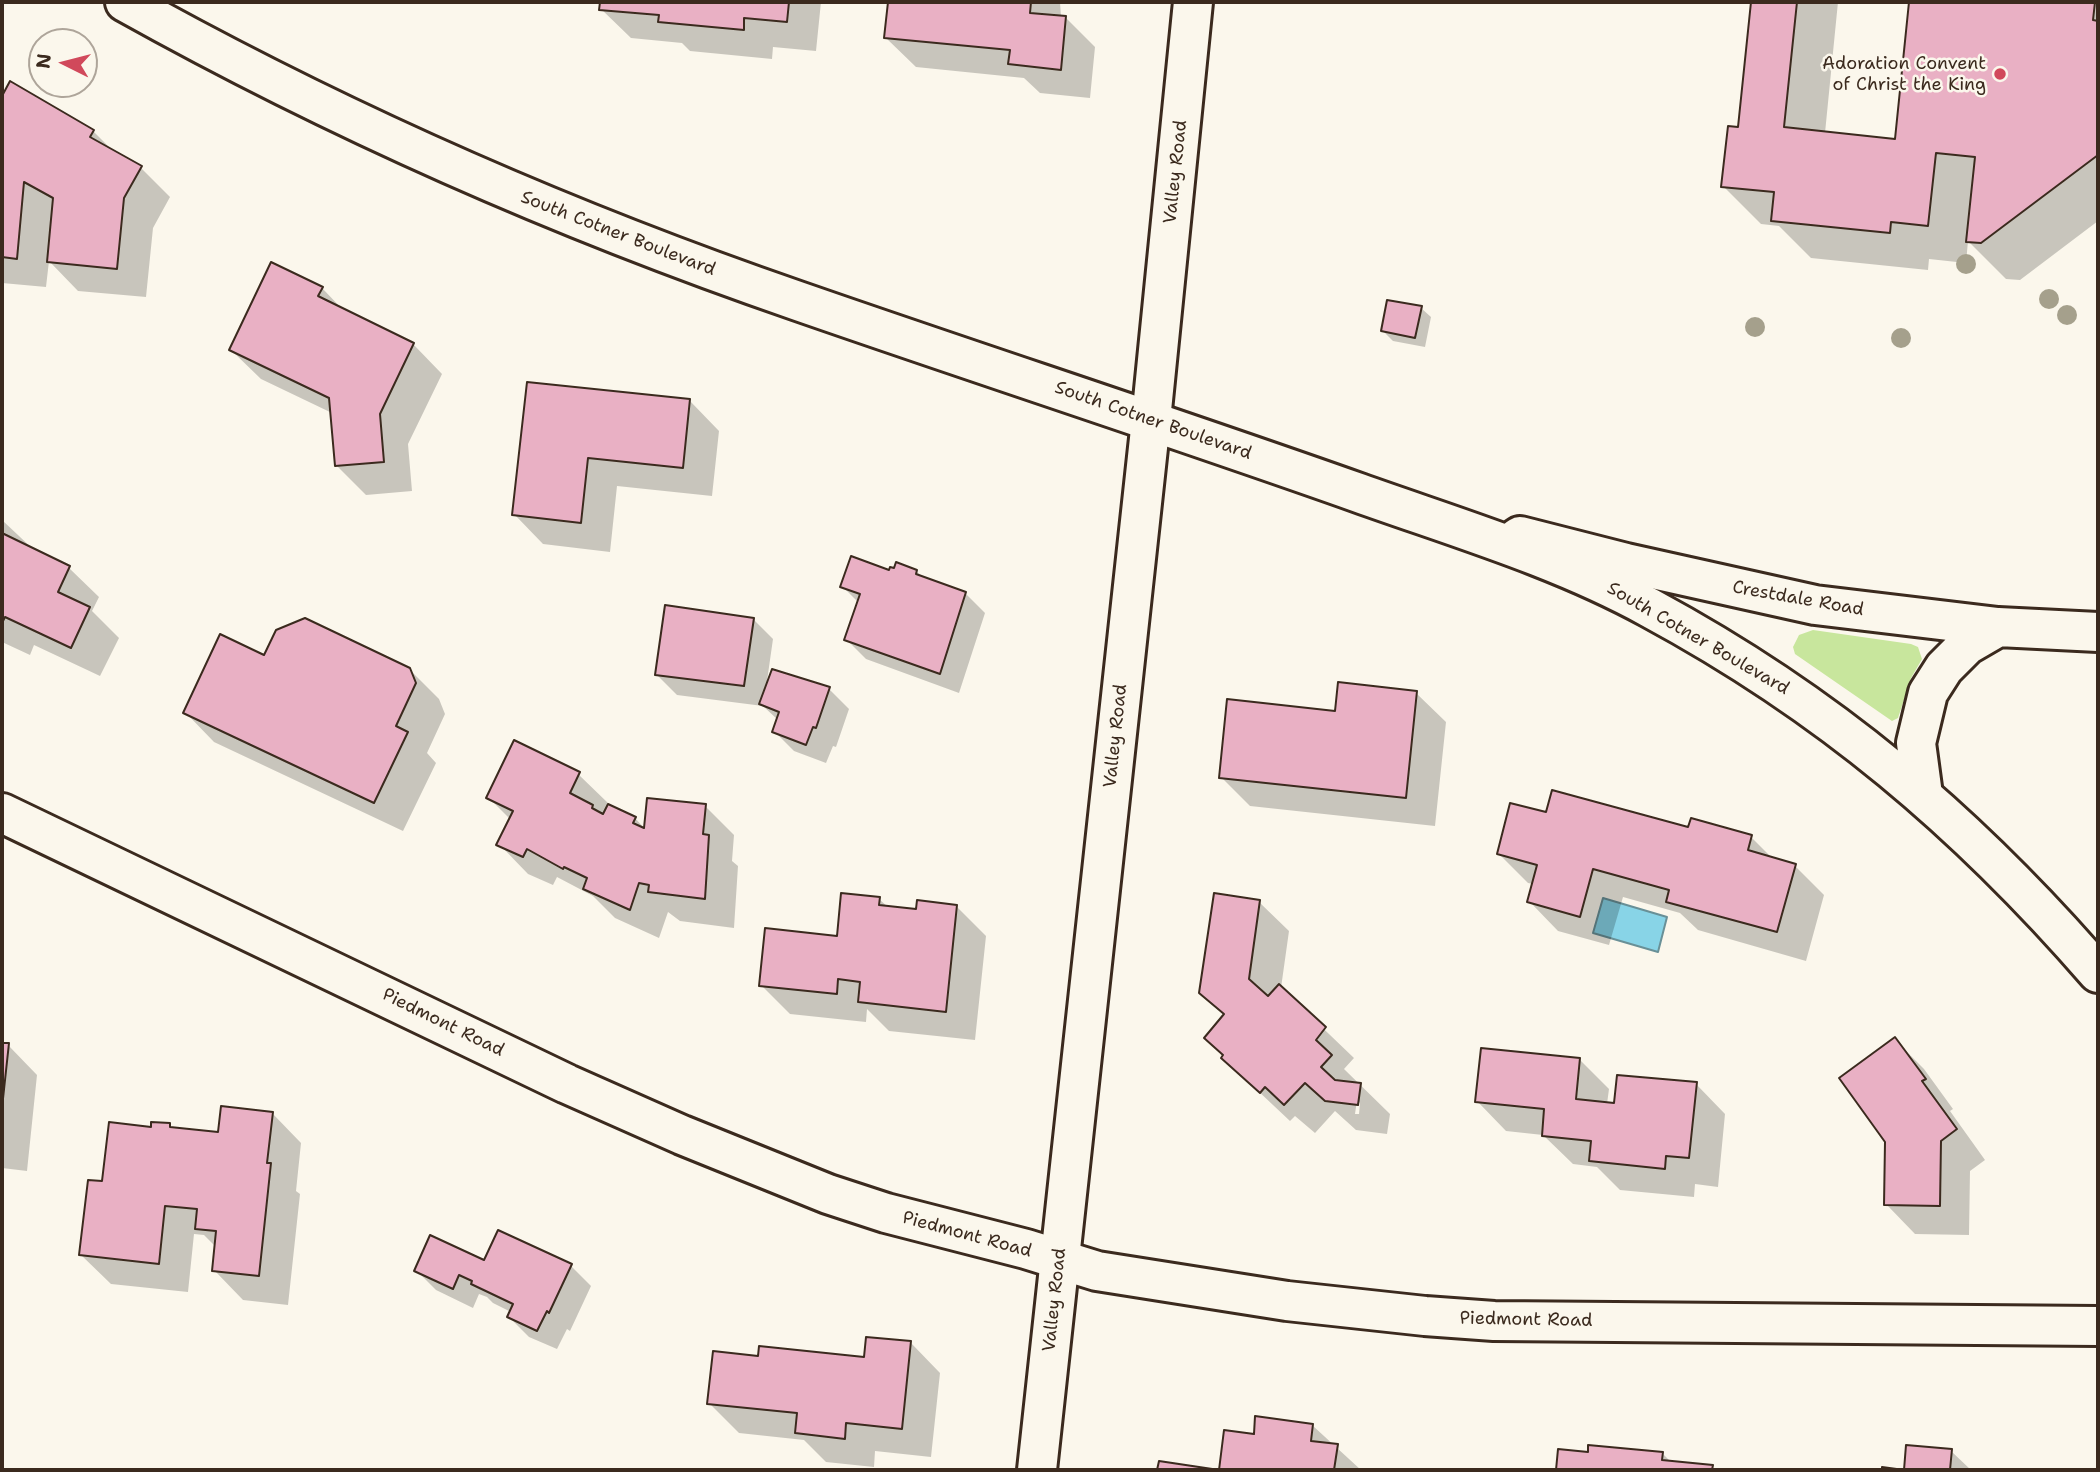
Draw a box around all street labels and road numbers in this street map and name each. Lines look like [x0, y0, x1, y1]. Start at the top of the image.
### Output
street label: Valley Road [1160, 119, 1192, 225]
street label: South Cotner Boulevard [518, 187, 718, 281]
street label: South Cotner Boulevard [1052, 377, 1254, 465]
street label: Crestdale Road [1731, 577, 1865, 621]
street label: South Cotner Boulevard [1603, 578, 1793, 700]
street label: Valley Road [1100, 683, 1132, 789]
street label: Piedmont Road [379, 984, 507, 1062]
street label: Piedmont Road [900, 1207, 1034, 1263]
street label: Valley Road [1039, 1247, 1071, 1353]
street label: Piedmont Road [1459, 1308, 1593, 1332]

